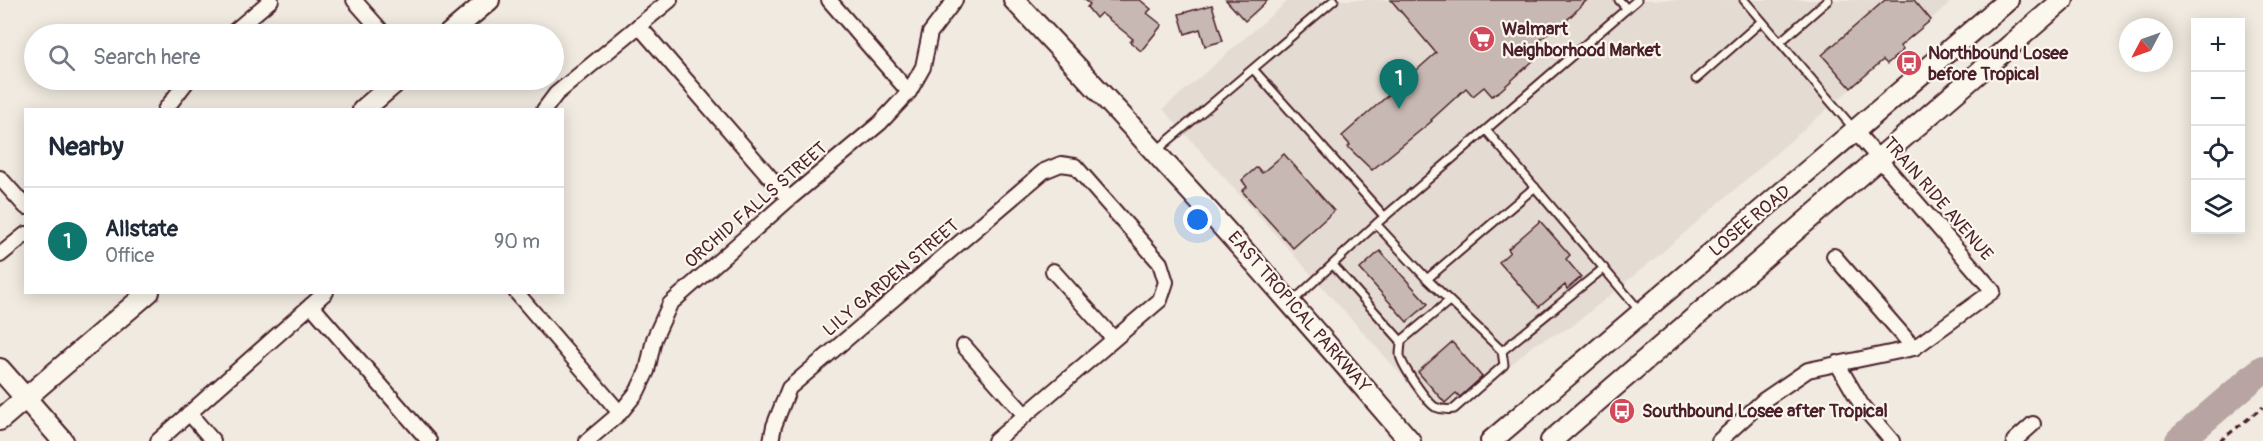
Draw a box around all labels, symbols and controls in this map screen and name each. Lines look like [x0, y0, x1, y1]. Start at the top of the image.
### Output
place label: Walmart Neighborhood Market [1502, 18, 1662, 62]
north arrow [2119, 18, 2173, 72]
map controls [2191, 18, 2245, 234]
button: + [2191, 18, 2245, 72]
search box [24, 24, 564, 90]
supermarket icon: Walmart Neighborhood Market [1467, 24, 1497, 54]
icon: search [45, 41, 78, 74]
place label: Northbound Losee before Tropical [1928, 42, 2069, 86]
text: Search here [93, 43, 200, 71]
bus stop icon: Northbound Losee before Tropical [1894, 48, 1924, 78]
pin: 1 [1380, 60, 1418, 109]
button: − [2191, 72, 2245, 126]
button: locate [2191, 126, 2245, 180]
text: Nearby [48, 131, 124, 163]
street label: TRAIN RIDE AVENUE [1878, 132, 1998, 266]
street label: ORCHID FALLS STREET [680, 137, 832, 273]
street label: LOSEE ROAD [1704, 180, 1796, 262]
button: layers [2191, 180, 2245, 234]
your location [1183, 205, 1212, 234]
street label: LILY GARDEN STREET [818, 214, 964, 342]
text: Allstate [105, 215, 178, 243]
street label: EAST TROPICAL PARKWAY [1223, 227, 1376, 398]
text: 1 [64, 229, 71, 254]
text: 90 m [494, 229, 540, 254]
text: Office [105, 243, 154, 268]
bus stop icon: Southbound Losee after Tropical [1607, 396, 1637, 426]
place label: Southbound Losee after Tropical [1642, 400, 1888, 423]

